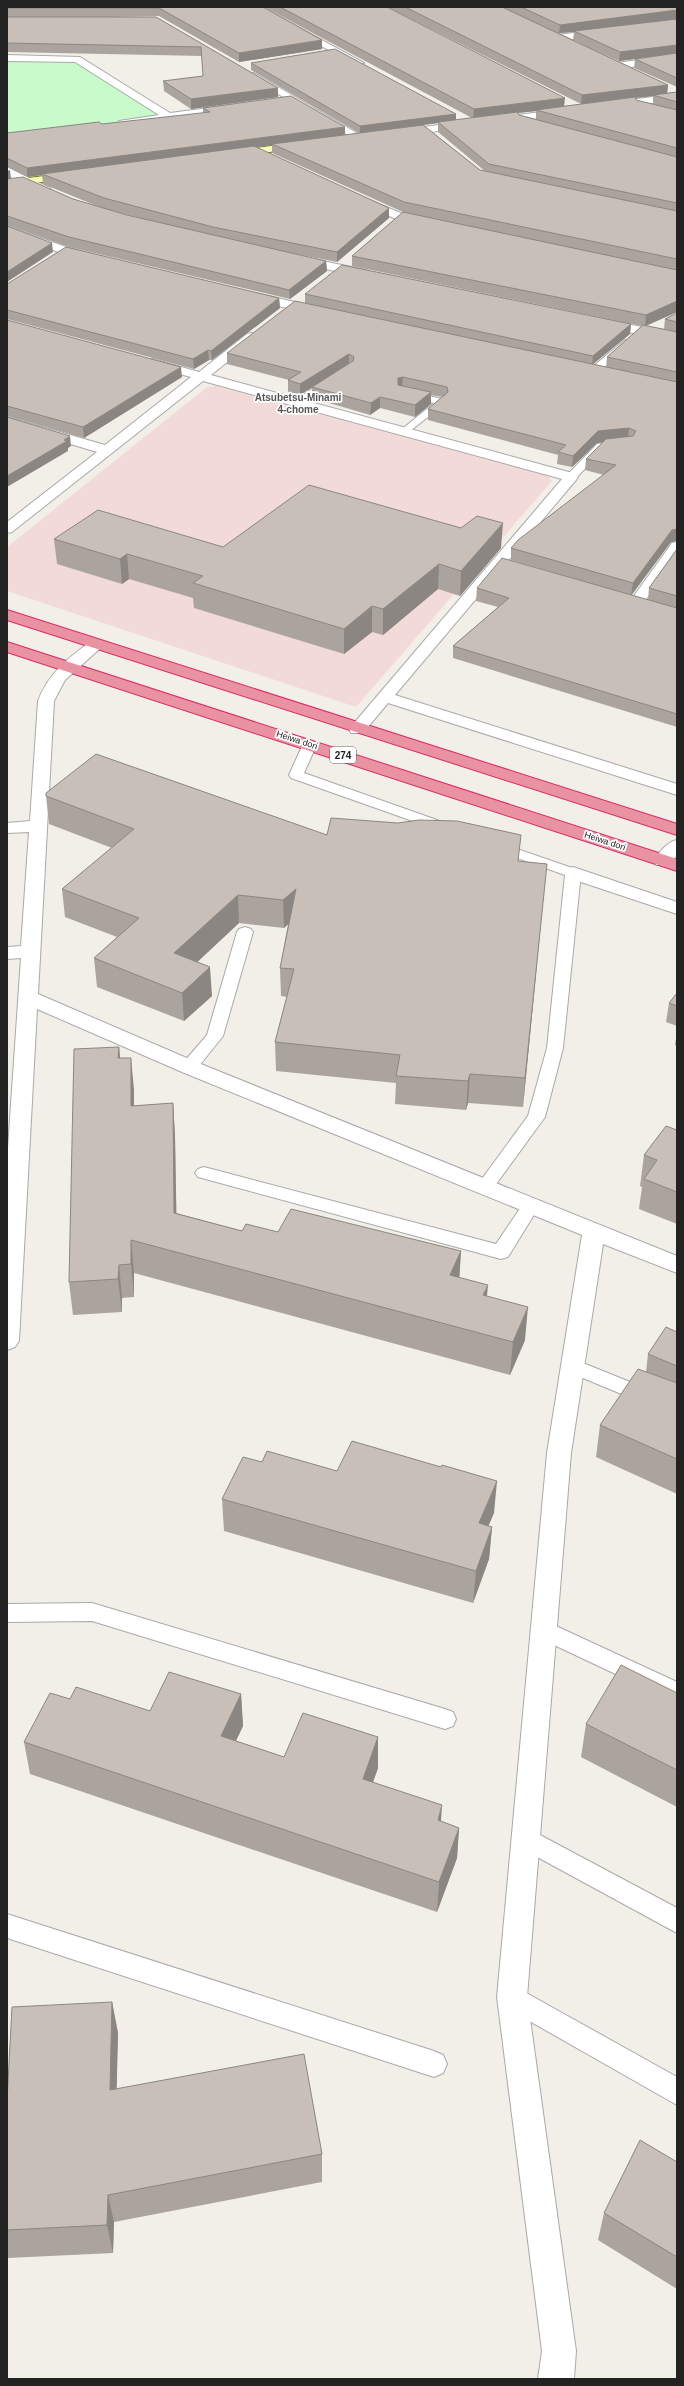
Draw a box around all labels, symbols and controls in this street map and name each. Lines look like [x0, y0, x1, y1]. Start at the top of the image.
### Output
district label: Atsubetsu-Minami 4-chome [255, 392, 342, 415]
street label: Heiwa dori [275, 729, 319, 751]
road number: 274 [330, 747, 356, 763]
street label: Heiwa dori [583, 830, 627, 852]

